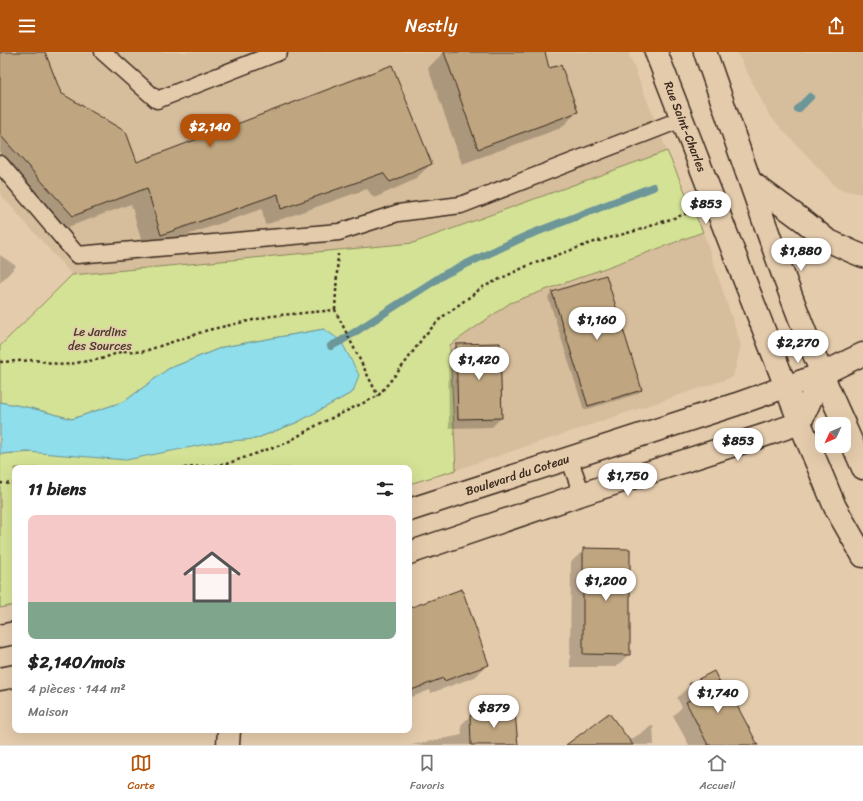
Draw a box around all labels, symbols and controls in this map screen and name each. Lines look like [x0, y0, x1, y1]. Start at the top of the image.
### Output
text: Nestly [405, 10, 458, 42]
icon: menu [16, 15, 38, 37]
icon: share [825, 15, 847, 37]
street label: Rue Saint-Charles [657, 78, 713, 175]
pin: $2,140 [177, 114, 243, 148]
text: $2,140 [189, 115, 231, 138]
pin: $853 [682, 191, 730, 225]
text: $853 [690, 192, 722, 215]
pin: $1,880 [768, 238, 834, 272]
text: $1,880 [780, 239, 822, 262]
pin: $1,160 [564, 307, 630, 341]
text: $1,160 [577, 308, 617, 331]
park label: Le Jardins des Sources [68, 321, 132, 357]
pin: $2,270 [765, 330, 831, 364]
text: $2,270 [777, 331, 819, 354]
pin: $1,420 [446, 347, 512, 381]
text: $1,420 [458, 348, 500, 371]
north arrow [815, 417, 851, 453]
map controls [815, 417, 851, 453]
pin: $853 [714, 428, 762, 462]
text: $853 [722, 429, 754, 452]
street label: Boulevard du Coteau [463, 448, 573, 502]
pin: $1,750 [595, 463, 661, 497]
text: $1,750 [607, 464, 649, 487]
text: 11 biens [28, 474, 86, 504]
icon: filters [374, 478, 396, 500]
icon: home [176, 541, 248, 613]
pin: $1,200 [573, 568, 639, 602]
text: $1,200 [585, 569, 627, 592]
text: $2,140/mois [28, 647, 125, 677]
text: 4 pièces · 144 m² [28, 677, 126, 700]
pin: $1,740 [685, 680, 751, 714]
text: $1,740 [697, 681, 739, 704]
pin: $879 [470, 695, 518, 729]
text: $879 [478, 696, 510, 719]
text: Maison [28, 700, 68, 723]
tab: Carte [128, 752, 155, 795]
tab: Favoris [410, 752, 444, 795]
tab: Accueil [699, 752, 735, 795]

